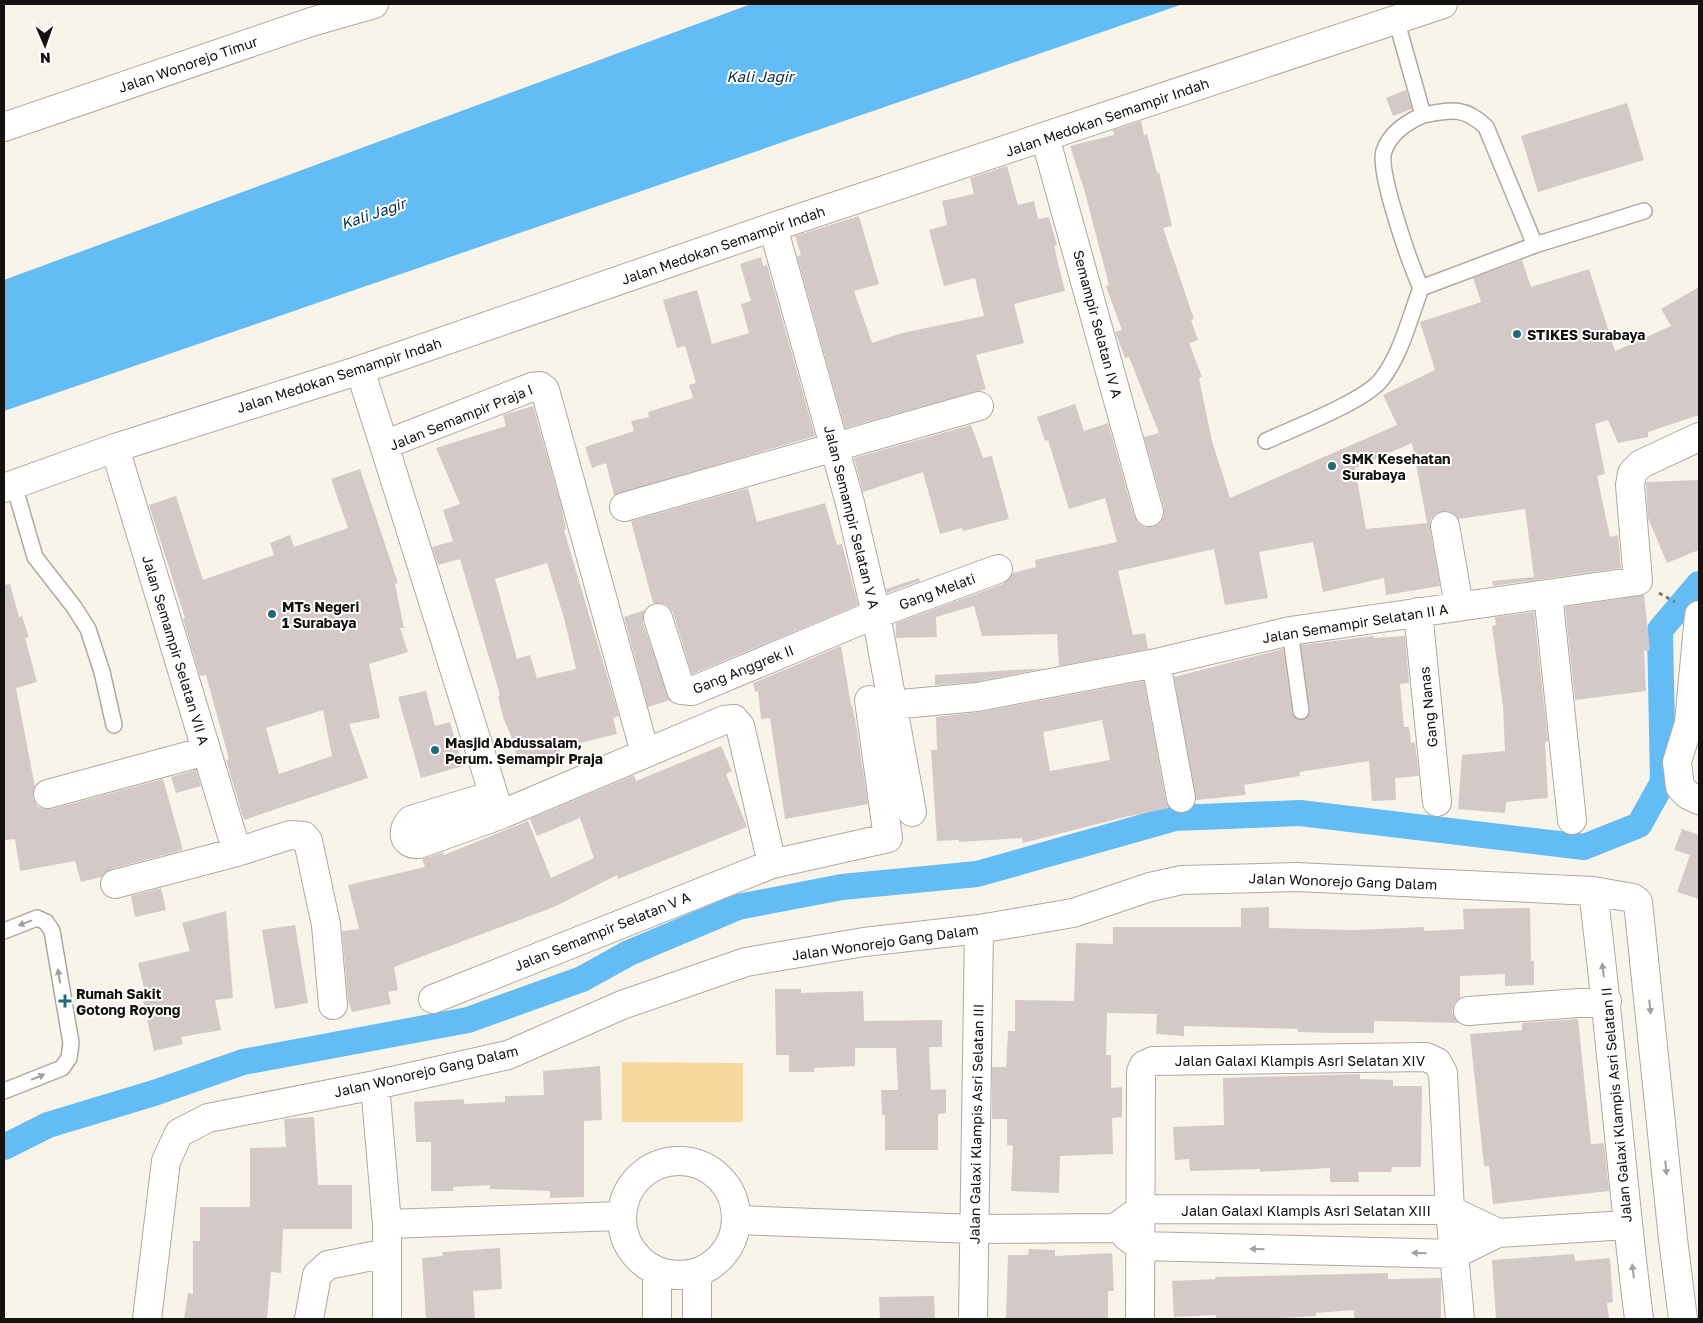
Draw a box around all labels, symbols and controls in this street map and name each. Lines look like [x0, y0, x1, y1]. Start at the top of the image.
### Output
north arrow [20, 20, 70, 70]
street label: Jalan Wonorejo Timur [116, 32, 260, 96]
text: N [40, 50, 51, 67]
water label: Kali Jagir [726, 67, 796, 86]
street label: Jalan Medokan Semampir Indah [1003, 74, 1211, 160]
water label: Kali Jagir [338, 193, 410, 233]
street label: Jalan Medokan Semampir Indah [619, 202, 827, 288]
street label: Semampir Selatan IV A [1070, 248, 1126, 401]
place label: STIKES Surabaya [1527, 326, 1645, 343]
marker: STIKES Surabaya [1511, 328, 1523, 340]
street label: Jalan Medokan Semampir Indah [234, 334, 444, 416]
street label: Jalan Semampir Praja I [387, 380, 535, 454]
street label: Jalan Semampir Selatan V A [821, 424, 883, 611]
place label: SMK Kesehatan Surabaya [1342, 450, 1451, 483]
marker: SMK Kesehatan Surabaya [1326, 460, 1338, 472]
street label: Jalan Semampir Selatan VII A [139, 553, 213, 747]
street label: Gang Melati [896, 569, 978, 613]
place label: MTs Negeri 1 Surabaya [282, 598, 360, 631]
street label: Jalan Semampir Selatan II A [1261, 600, 1450, 646]
marker: MTs Negeri 1 Surabaya [266, 608, 278, 620]
street label: Gang Anggrek II [690, 641, 796, 697]
street label: Gang Nanas [1415, 666, 1441, 748]
place label: Masjid Abdussalam, Perum. Semampir Praja [445, 734, 603, 767]
marker: Masjid Abdussalam, Perum. Semampir Praja [429, 744, 441, 756]
street label: Jalan Wonorejo Gang Dalam [1248, 869, 1438, 893]
street label: Jalan Semampir Selatan V A [511, 888, 693, 974]
one-way arrow [17, 919, 32, 927]
street label: Jalan Wonorejo Gang Dalam [790, 920, 980, 964]
one-way arrow [1599, 962, 1607, 978]
one-way arrow [55, 967, 63, 983]
place label: Rumah Sakit Gotong Royong [76, 985, 180, 1018]
street label: Jalan Galaxi Klampis Asri Selatan II [1597, 987, 1635, 1223]
marker: Rumah Sakit Gotong Royong [58, 994, 72, 1008]
one-way arrow [1646, 999, 1654, 1015]
street label: Jalan Galaxi Klampis Asri Selatan III [965, 1004, 987, 1244]
street label: Jalan Wonorejo Gang Dalam [332, 1042, 520, 1100]
street label: Jalan Galaxi Klampis Asri Selatan XIV [1175, 1052, 1426, 1069]
one-way arrow [31, 1073, 46, 1081]
one-way arrow [1662, 1161, 1670, 1177]
street label: Jalan Galaxi Klampis Asri Selatan XIII [1181, 1202, 1431, 1219]
one-way arrow [1248, 1245, 1264, 1253]
one-way arrow [1411, 1249, 1427, 1257]
one-way arrow [1629, 1263, 1637, 1279]

